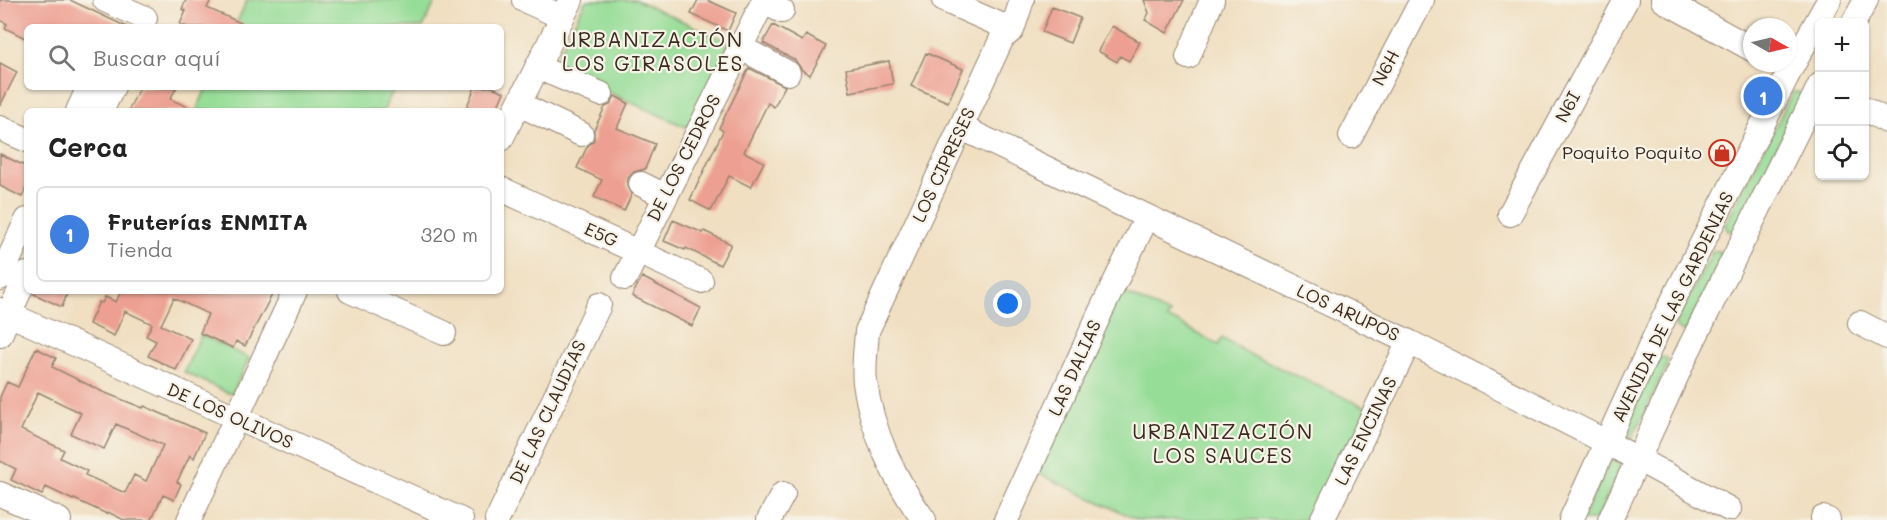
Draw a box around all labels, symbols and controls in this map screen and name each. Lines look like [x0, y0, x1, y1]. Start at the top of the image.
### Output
north arrow [1743, 18, 1797, 72]
map controls [1815, 18, 1869, 180]
button: + [1815, 18, 1869, 72]
search box [24, 24, 504, 90]
district label: URBANIZACIÓN LOS GIRASOLES [562, 25, 744, 76]
icon: search [45, 41, 78, 74]
text: Buscar aquí [93, 43, 221, 72]
street label: N6H [1366, 46, 1404, 89]
button: − [1815, 72, 1869, 126]
pin: 1 [1744, 74, 1782, 118]
street label: N6I [1549, 87, 1585, 126]
street label: DE LOS CEDROS [641, 90, 725, 225]
street label: LOS CIPRESES [906, 103, 980, 226]
button: locate [1815, 126, 1869, 180]
text: Cerca [48, 130, 128, 164]
shop icon: Poquito Poquito [1707, 138, 1737, 168]
place label: Poquito Poquito [1562, 140, 1702, 164]
street label: AVENIDA DE LAS GARDENIAS [1606, 187, 1738, 426]
text: Fruterías ENMITA [107, 207, 308, 236]
street label: E5G [581, 216, 622, 252]
text: 1 [65, 221, 74, 247]
text: 320 m [420, 221, 478, 247]
text: Tienda [107, 236, 173, 262]
street label: LOS ARUPOS [1293, 278, 1404, 346]
your location [993, 289, 1022, 318]
street label: LAS DALIAS [1042, 316, 1106, 419]
street label: DE LAS CLAUDIAS [503, 336, 591, 487]
street label: LAS ENCINAS [1328, 372, 1402, 489]
street label: DE LOS OLIVOS [164, 377, 297, 454]
district label: URBANIZACIÓN LOS SAUCES [1132, 417, 1314, 468]

